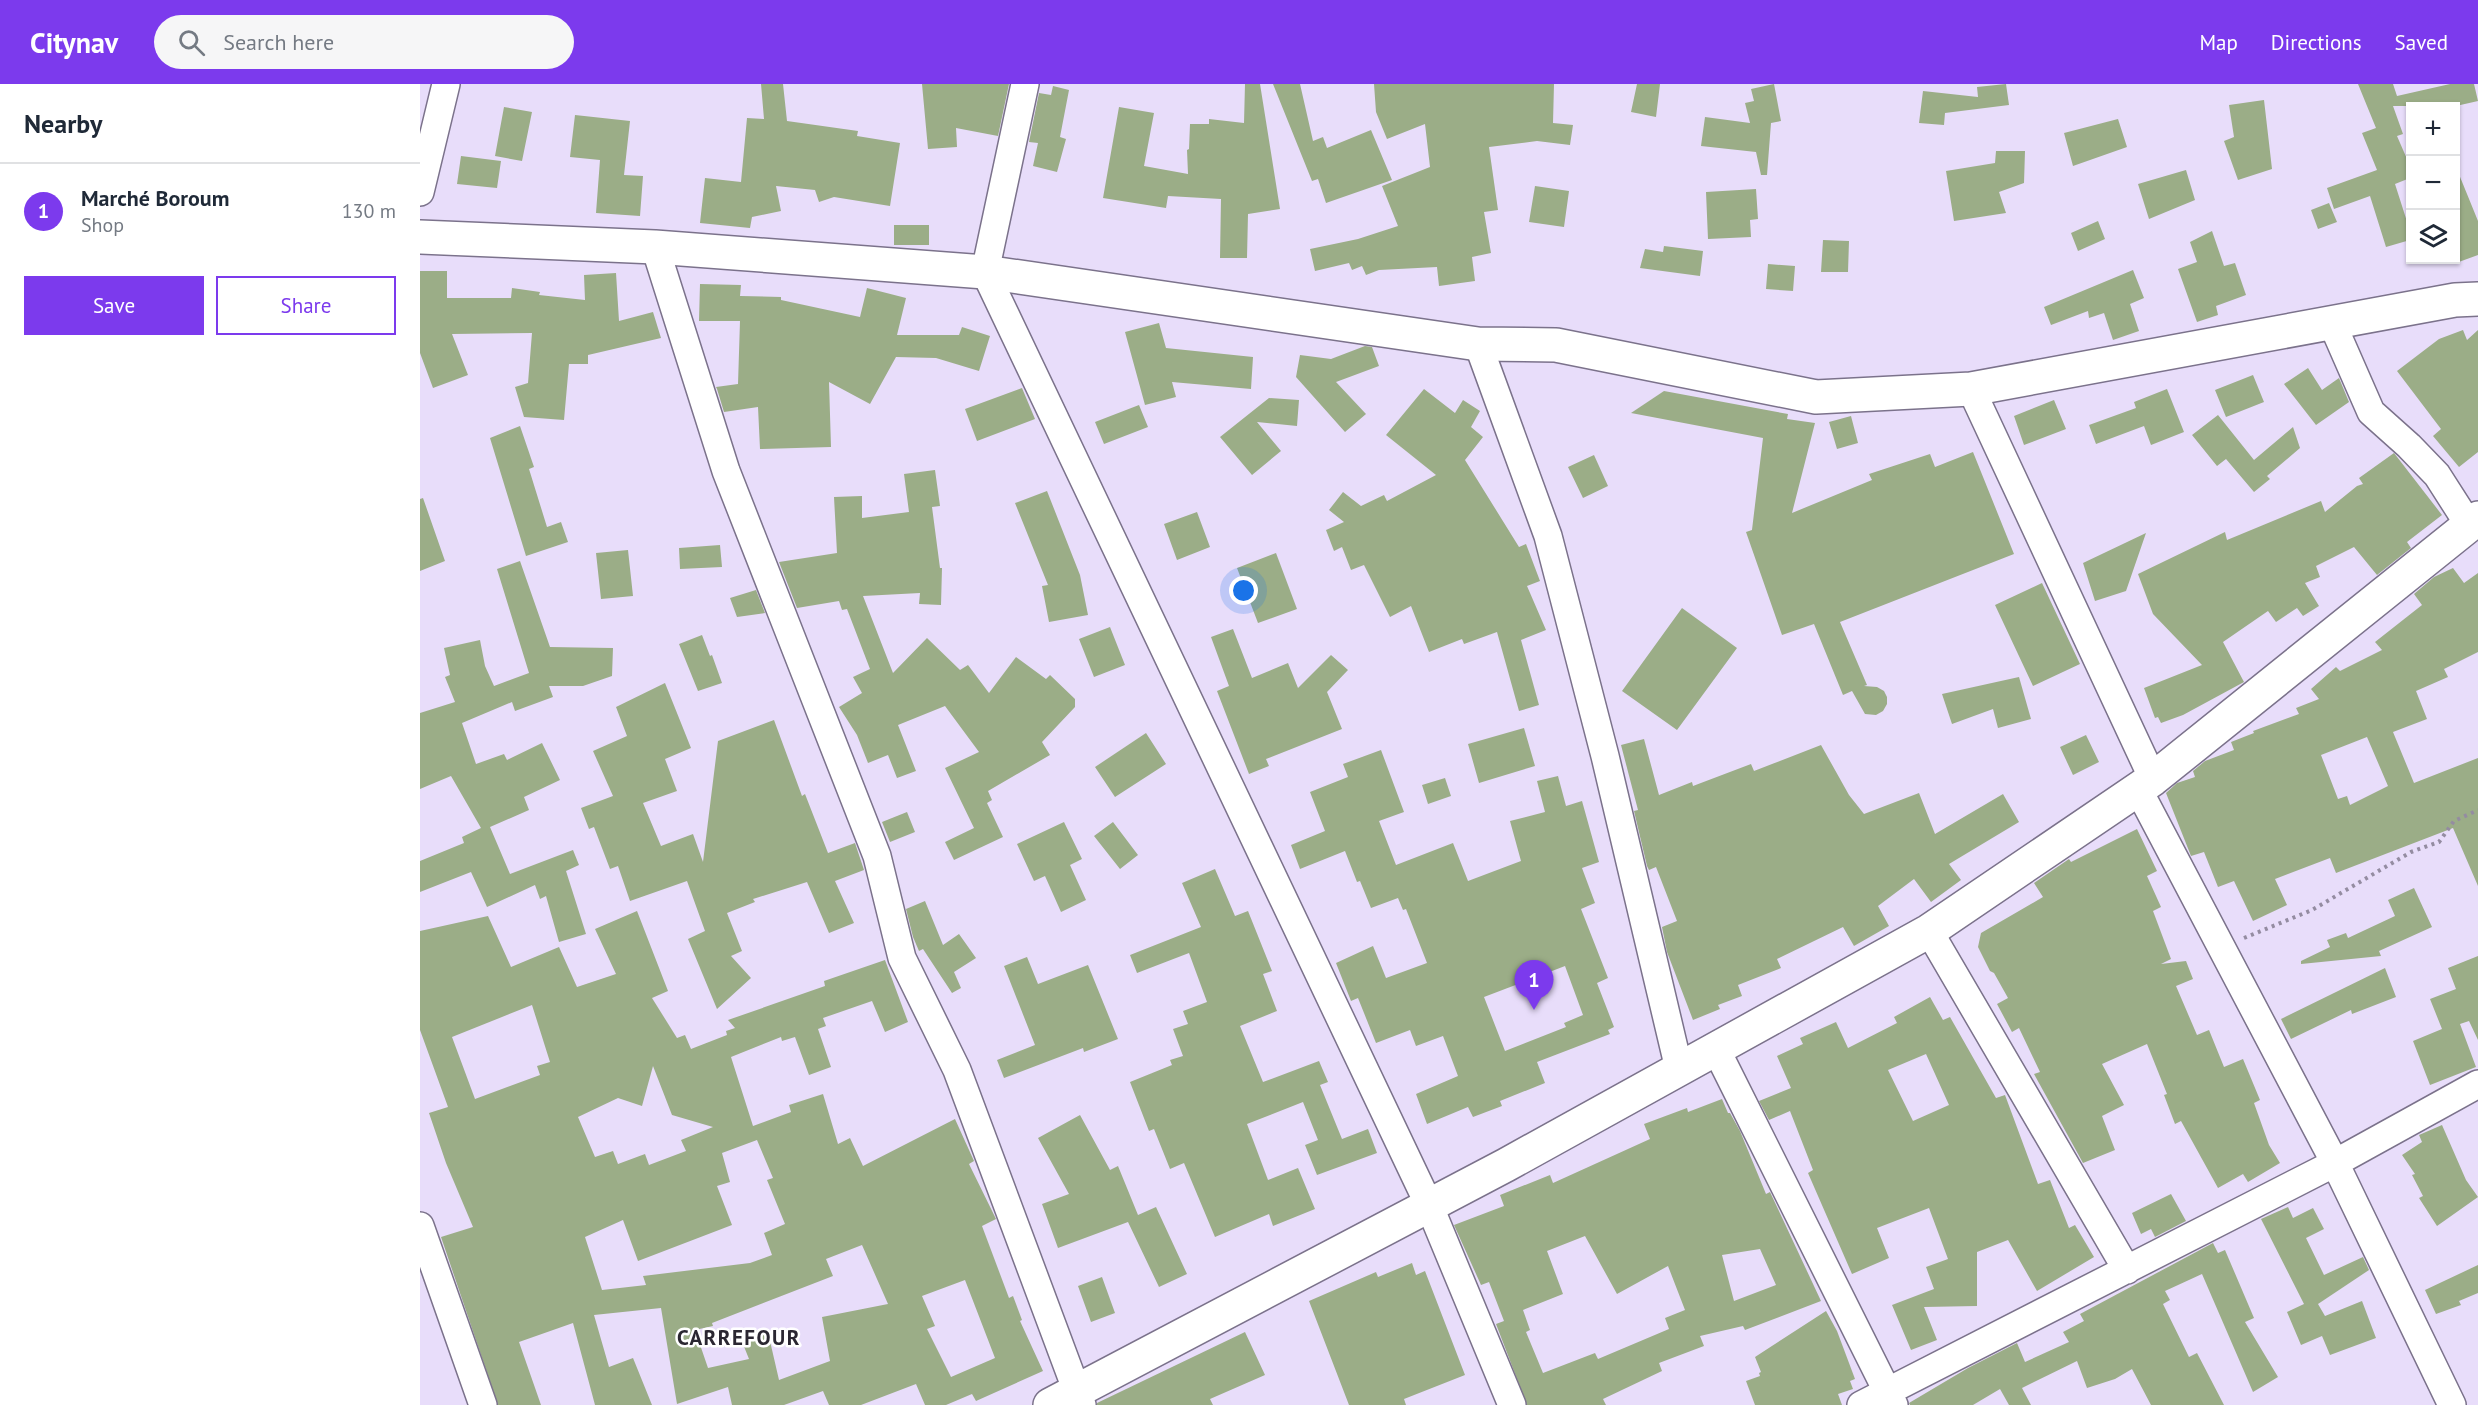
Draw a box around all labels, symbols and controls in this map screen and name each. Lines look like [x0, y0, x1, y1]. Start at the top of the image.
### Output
search box [154, 15, 574, 69]
text: Citynav [30, 24, 118, 61]
icon: search [175, 26, 208, 59]
text: Search here [223, 28, 334, 56]
text: Map [2199, 29, 2238, 56]
text: Directions [2271, 29, 2362, 56]
text: Saved [2395, 29, 2448, 56]
map controls [2406, 102, 2460, 264]
button: + [2406, 102, 2460, 156]
text: Nearby [24, 107, 102, 140]
button: − [2406, 156, 2460, 210]
text: Marché Boroum [81, 184, 229, 212]
text: 1 [38, 198, 49, 224]
text: 130 m [342, 198, 396, 224]
button: layers [2406, 210, 2460, 264]
text: Shop [81, 212, 124, 238]
button: Save [24, 276, 204, 335]
button: Share [216, 276, 396, 335]
your location [1229, 576, 1258, 605]
pin: 1 [1514, 960, 1554, 1010]
district label: CARREFOUR [677, 1324, 801, 1351]

